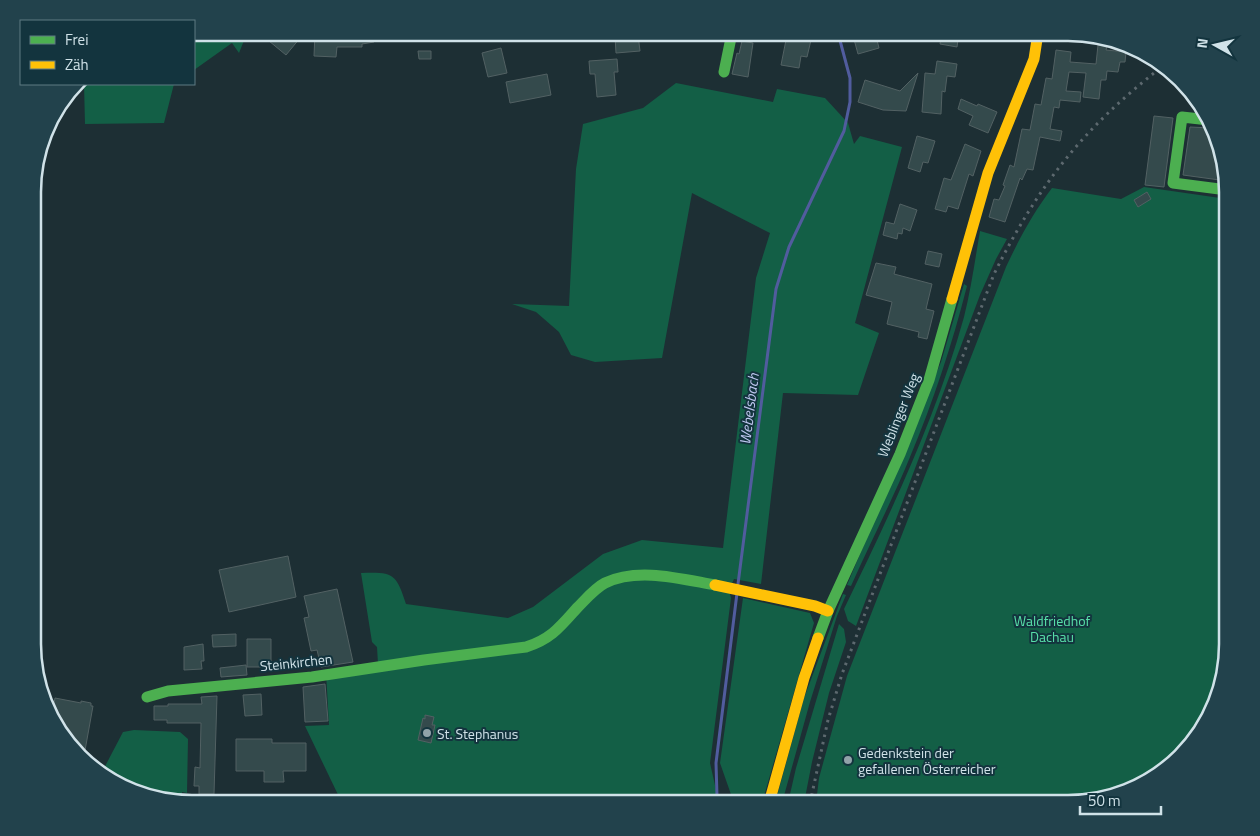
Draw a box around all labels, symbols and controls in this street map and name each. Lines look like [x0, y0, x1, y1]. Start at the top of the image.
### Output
legend [20, 20, 195, 85]
north arrow [1190, 20, 1240, 70]
text: Frei [65, 28, 88, 51]
text: N [1191, 37, 1213, 49]
text: Zäh [65, 53, 89, 76]
street label: Weblinger Weg [872, 370, 924, 460]
water label: Webelsbach [733, 372, 765, 446]
park label: Waldfriedhof Dachau [1014, 610, 1091, 647]
street label: Steinkirchen [259, 648, 333, 676]
place label: St. Stephanus [437, 723, 518, 744]
marker: St. Stephanus [421, 727, 433, 739]
place label: Gedenkstein der gefallenen Österreicher [858, 742, 996, 779]
marker: Gedenkstein der gefallenen Österreicher [842, 754, 854, 766]
scale bar [1080, 784, 1161, 816]
text: 50 m [1088, 789, 1121, 812]

